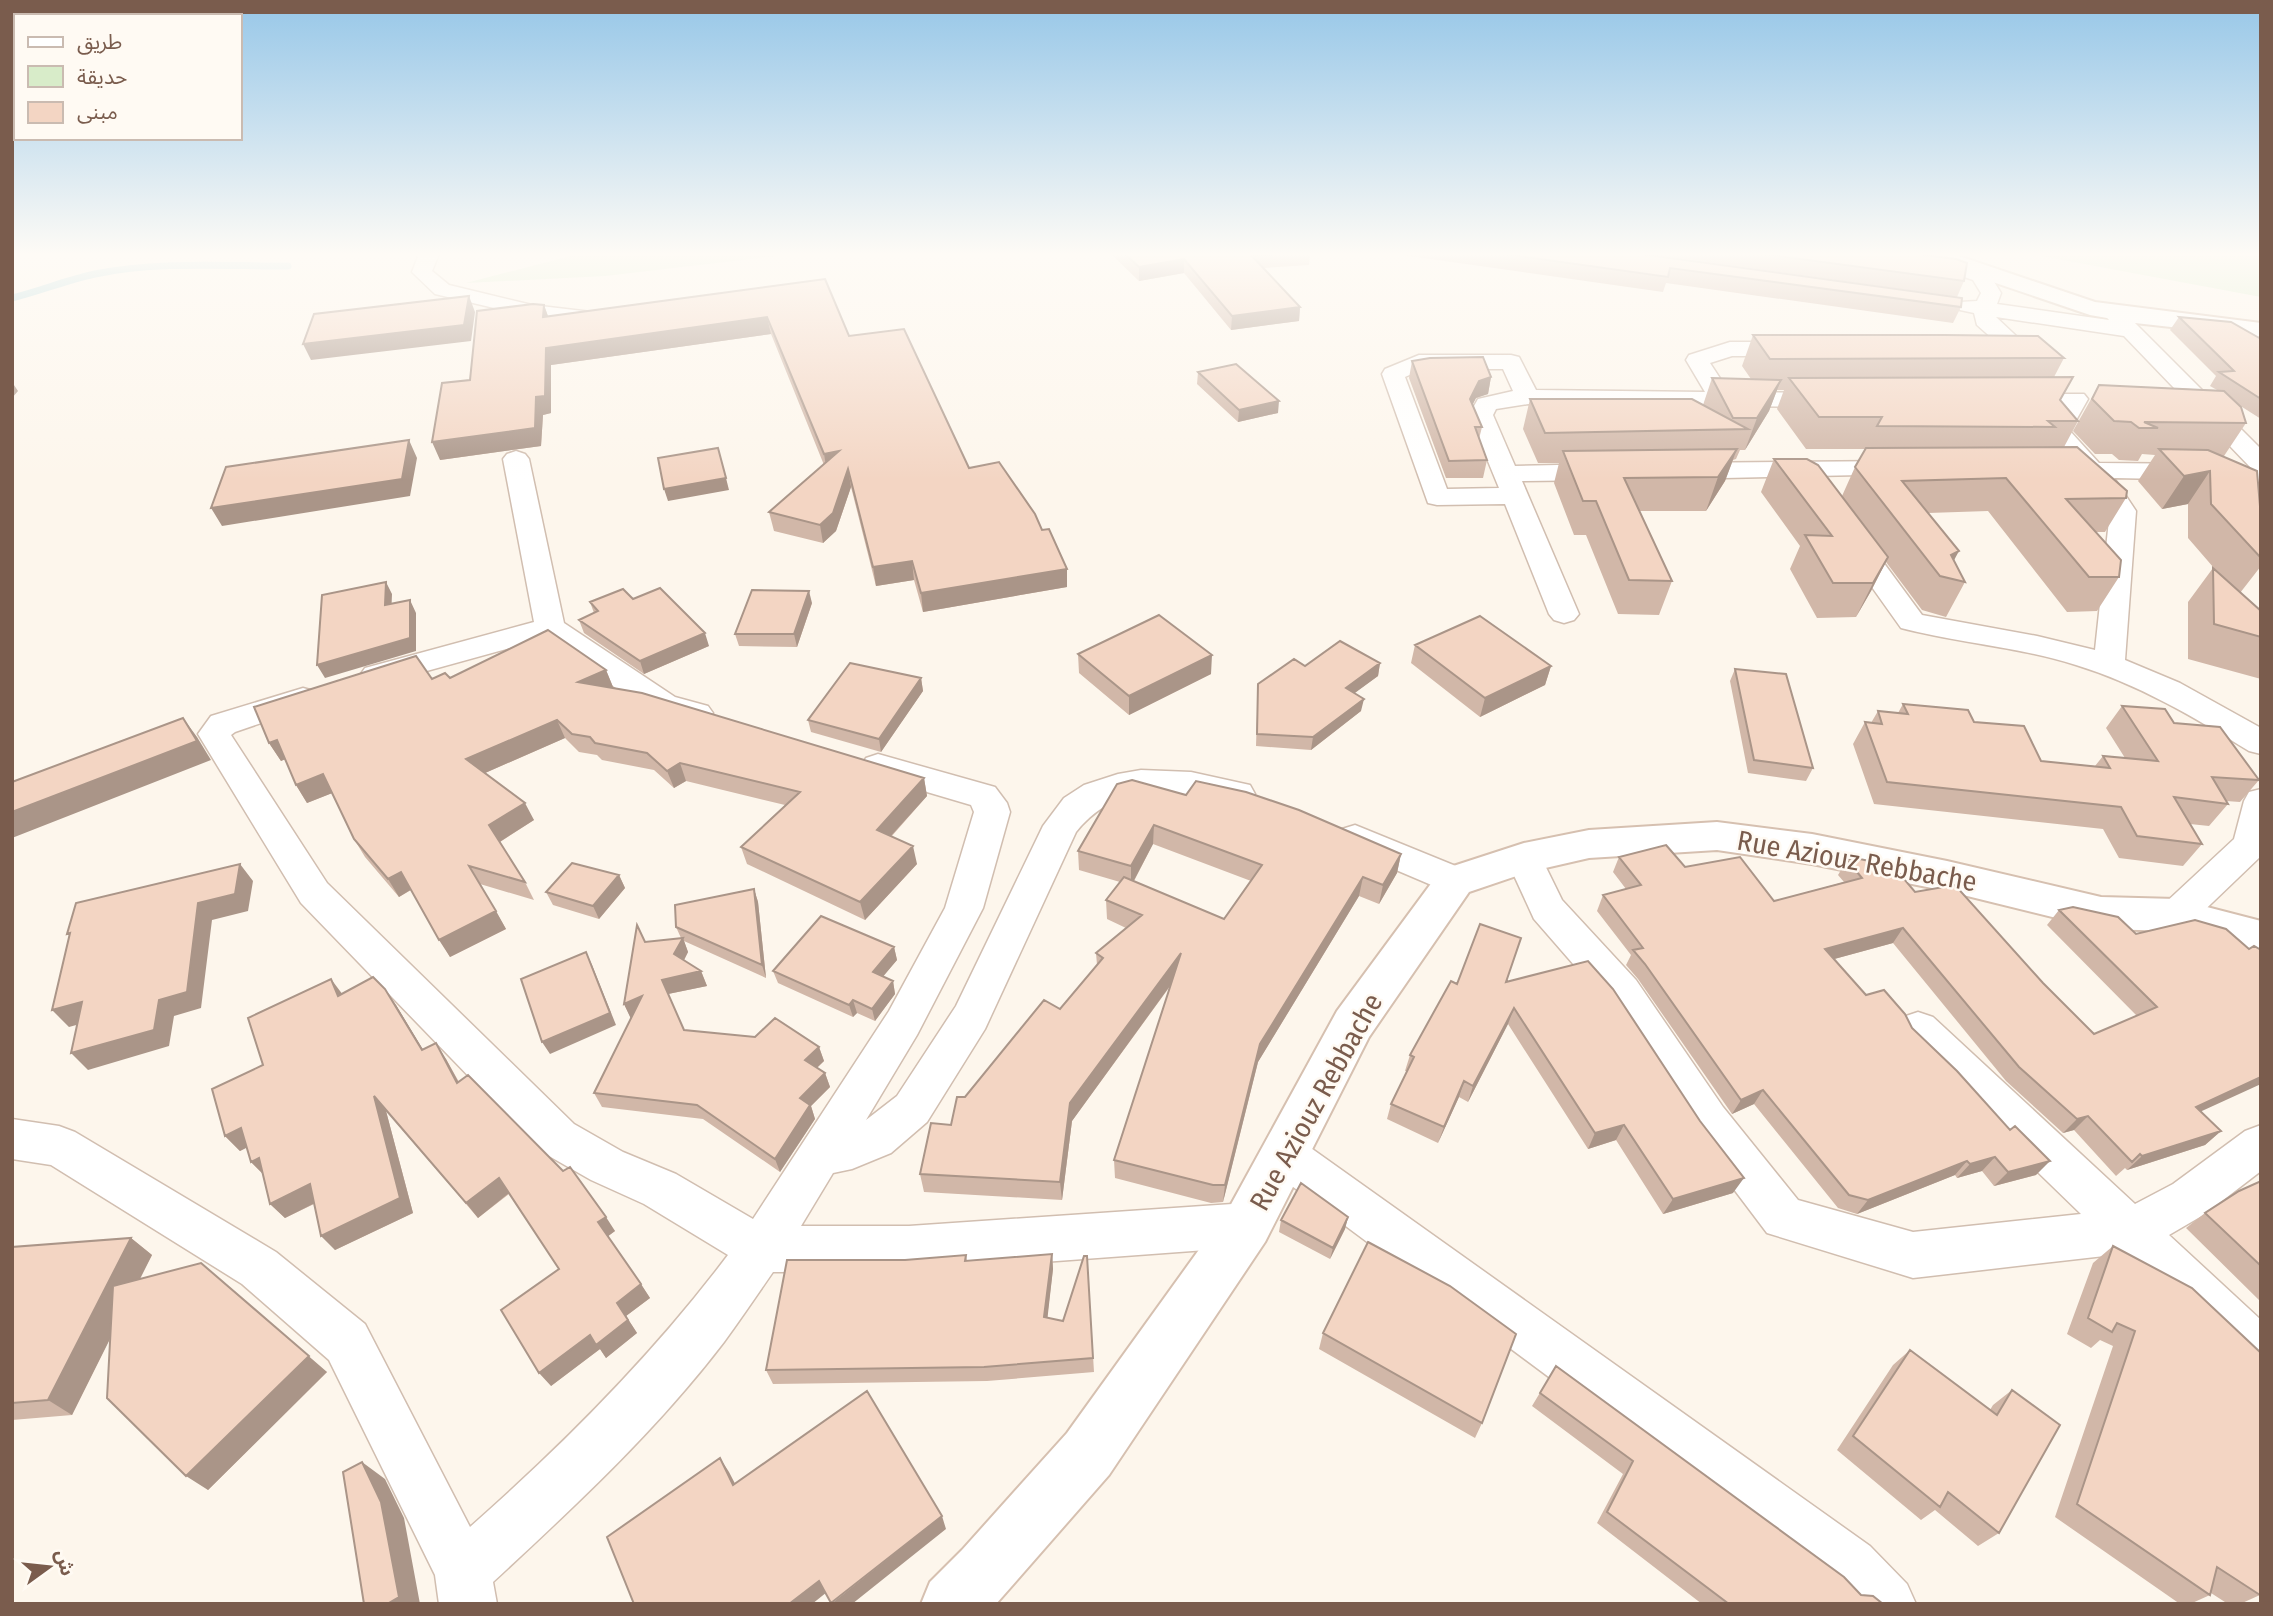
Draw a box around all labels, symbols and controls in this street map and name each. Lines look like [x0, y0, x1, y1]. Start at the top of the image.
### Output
legend [14, 14, 242, 140]
text: طريق [77, 29, 122, 55]
text: حديقة [77, 64, 127, 90]
text: مبنى [77, 99, 118, 125]
street label: Rue Aziouz Rebbache [1735, 824, 1979, 898]
street label: Rue Aziouz Rebbache [1243, 988, 1389, 1216]
north arrow [14, 1532, 84, 1602]
text: ش [50, 1547, 79, 1578]

